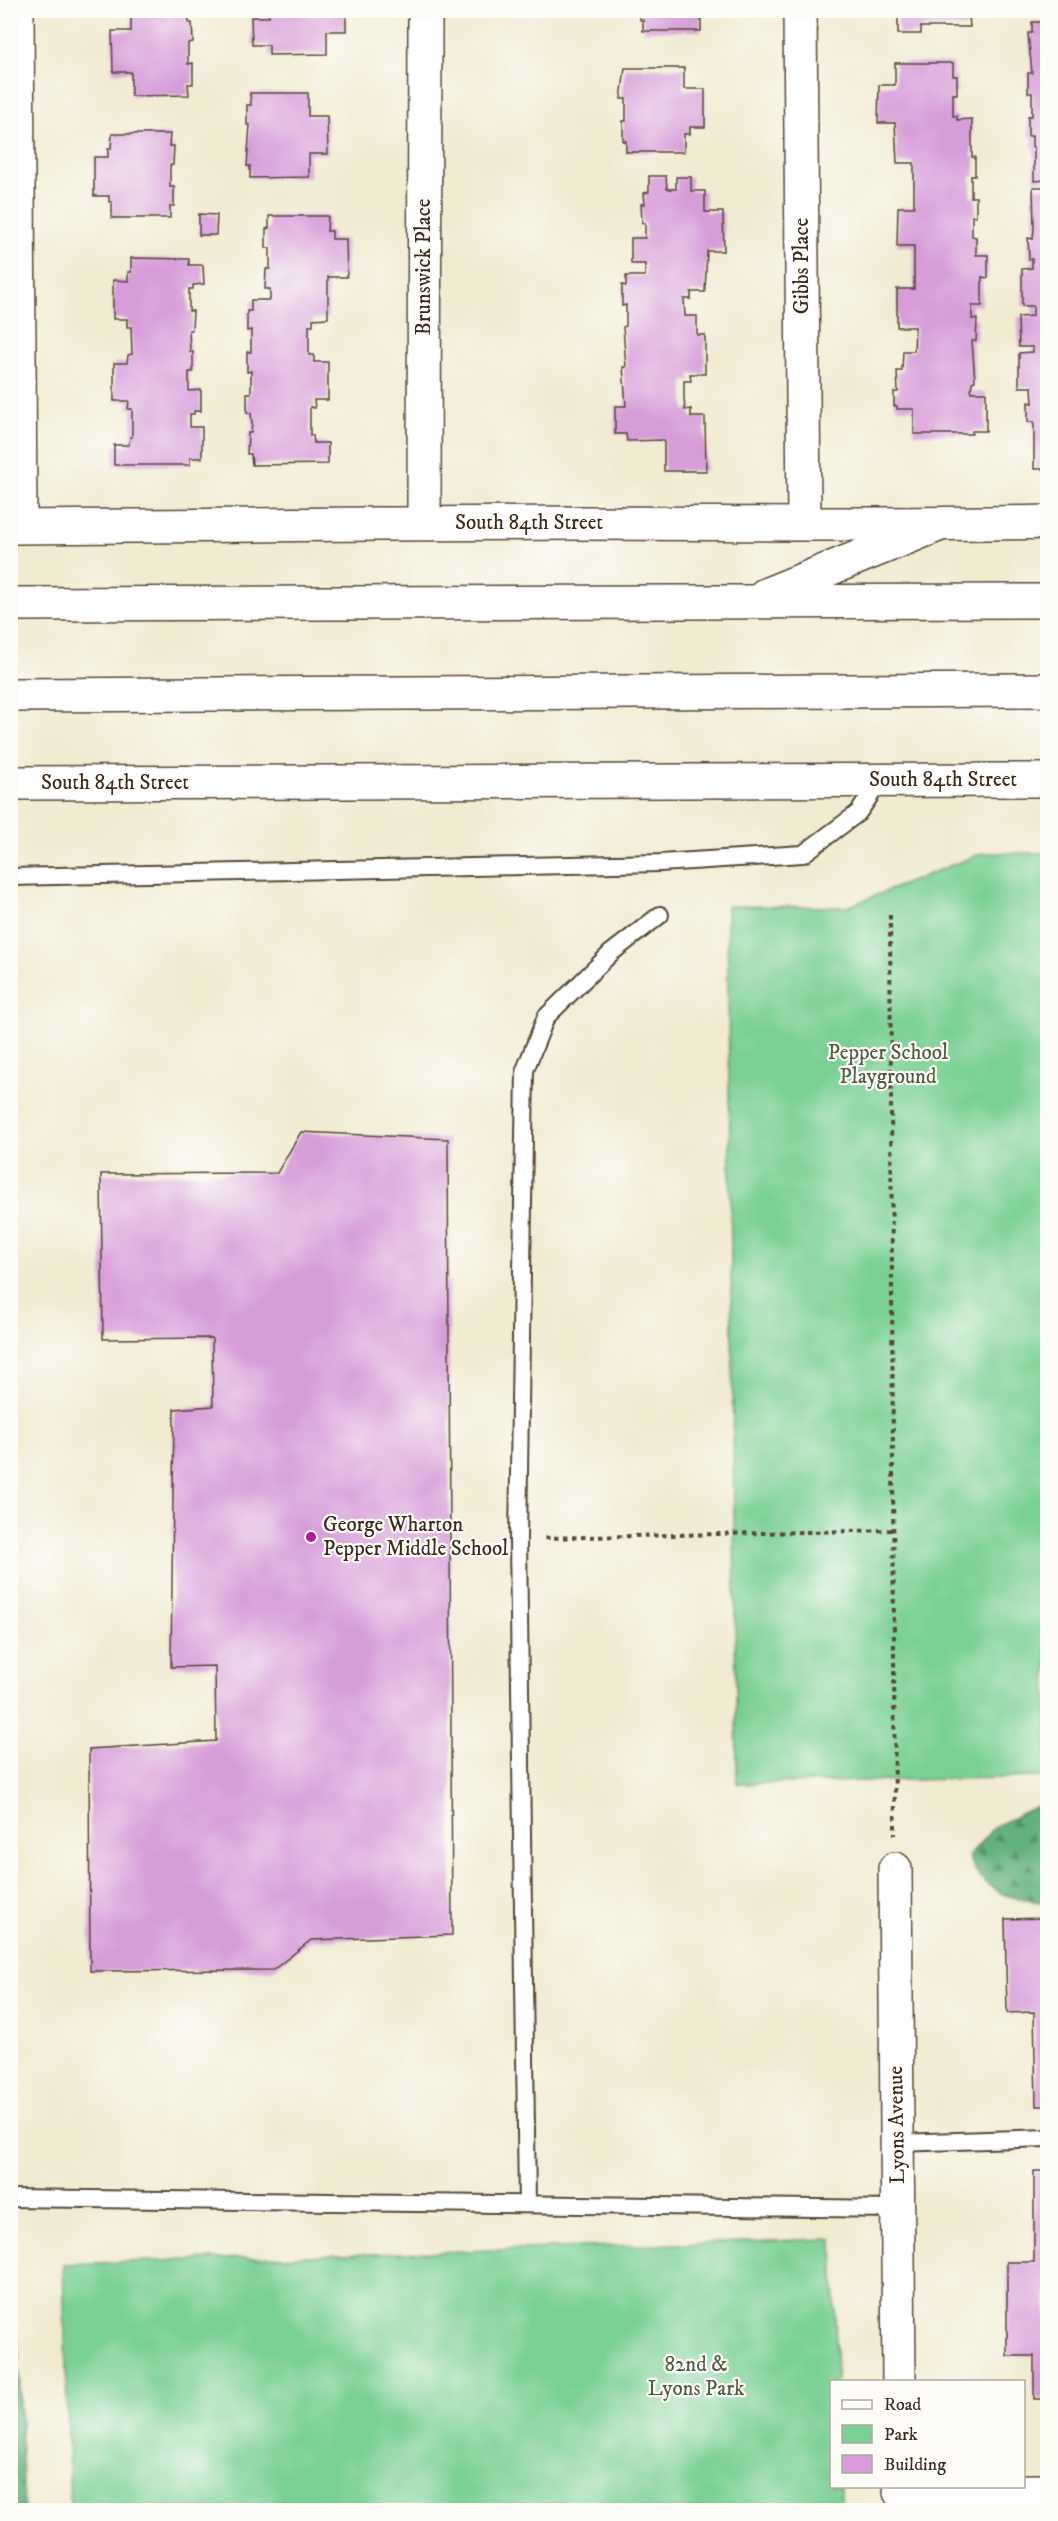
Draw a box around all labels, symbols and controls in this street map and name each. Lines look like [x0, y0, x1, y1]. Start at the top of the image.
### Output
street label: Brunswick Place [411, 198, 437, 335]
street label: Gibbs Place [789, 218, 815, 314]
street label: South 84th Street [455, 510, 603, 536]
street label: South 84th Street [869, 767, 1017, 793]
street label: South 84th Street [41, 770, 189, 796]
park label: Pepper School Playground [828, 1040, 949, 1090]
place label: George Wharton Pepper Middle School [323, 1512, 509, 1562]
marker: George Wharton Pepper Middle School [304, 1530, 318, 1544]
street label: Lyons Avenue [883, 2065, 911, 2184]
park label: 82nd & Lyons Park [648, 2352, 745, 2402]
legend [830, 2380, 1025, 2488]
text: Road [884, 2394, 921, 2416]
text: Park [884, 2424, 918, 2446]
text: Building [884, 2454, 946, 2476]

